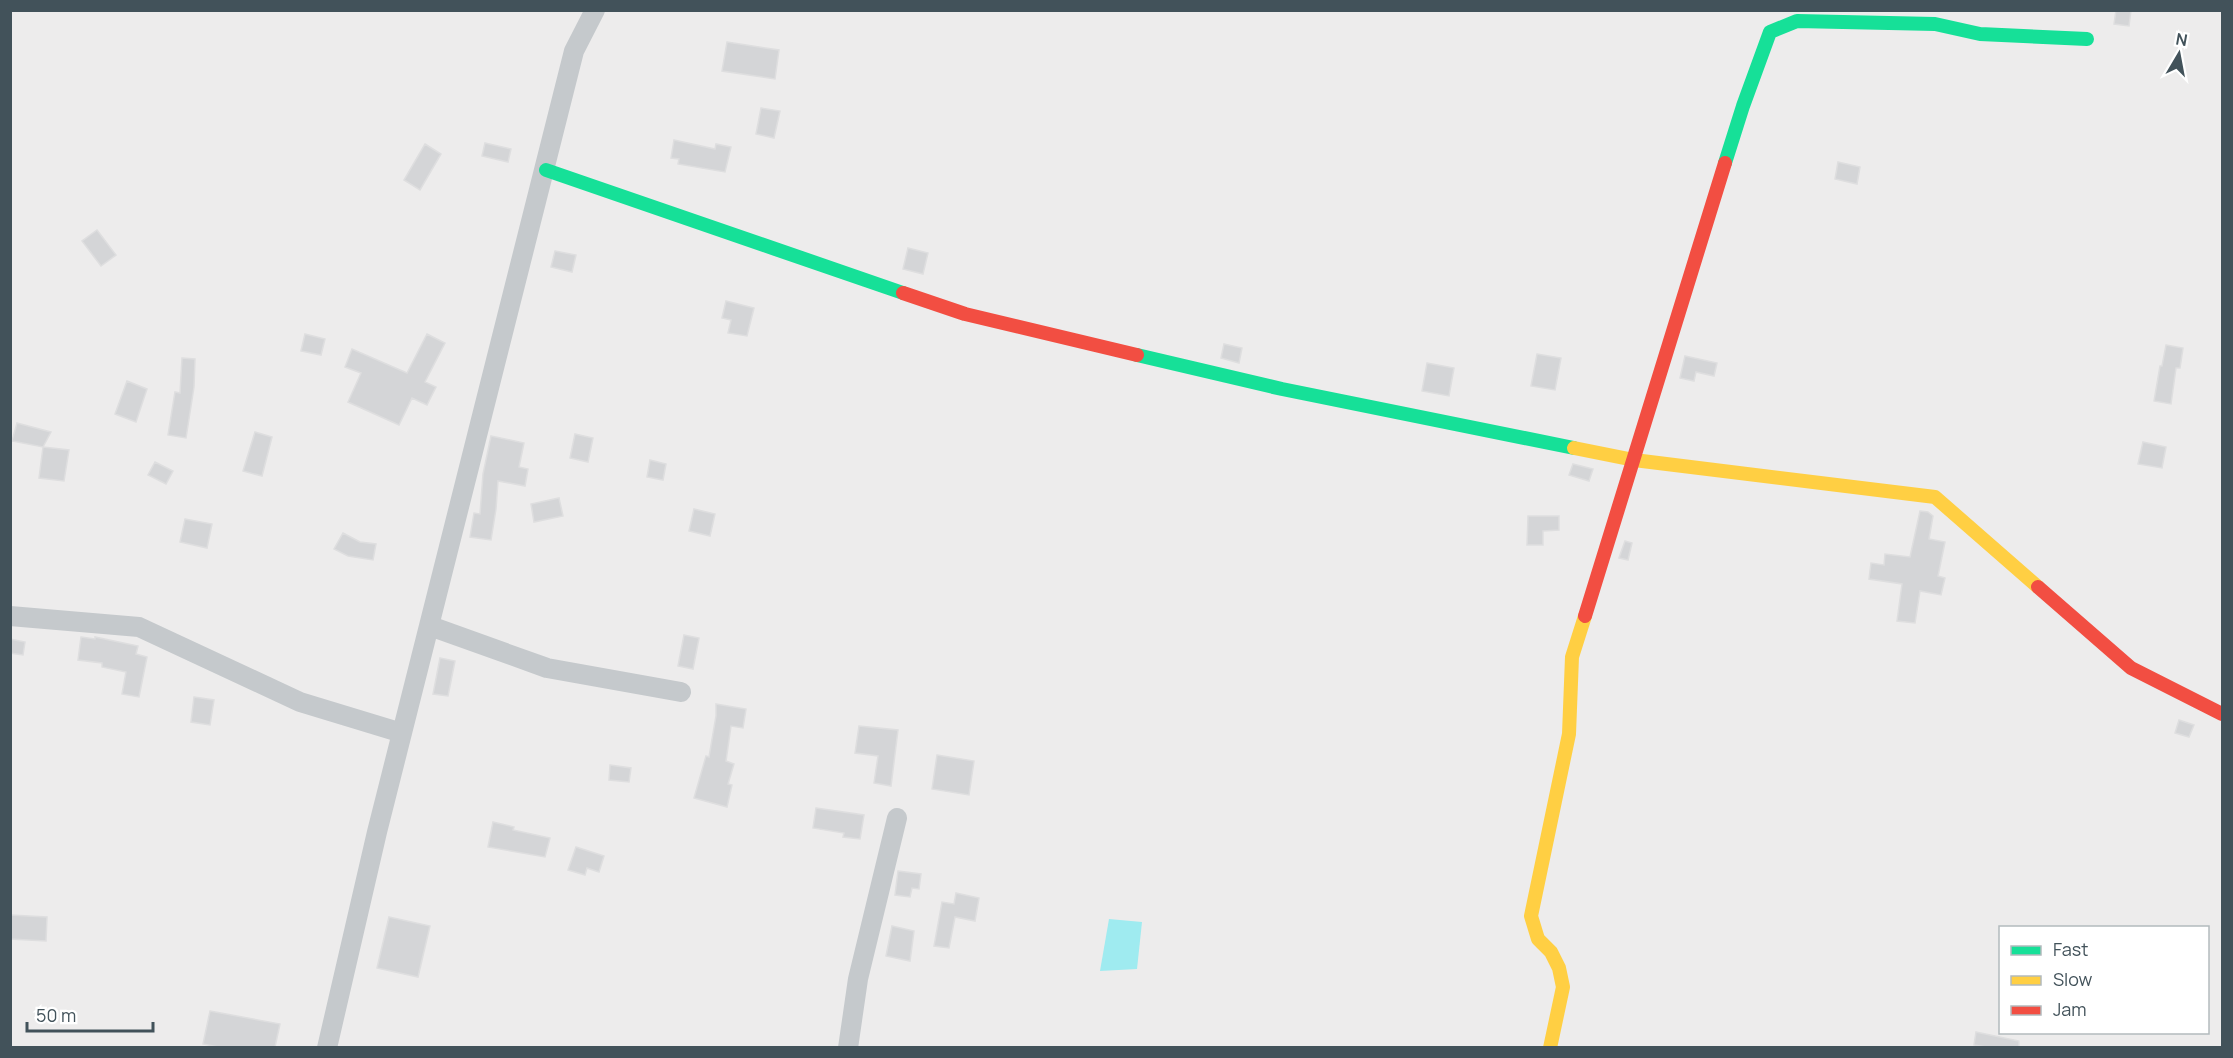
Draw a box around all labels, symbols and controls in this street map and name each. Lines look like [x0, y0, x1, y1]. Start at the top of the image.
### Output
north arrow [2149, 24, 2209, 84]
text: N [2174, 27, 2189, 51]
legend [1999, 926, 2209, 1034]
text: Fast [2053, 937, 2088, 961]
text: Slow [2053, 967, 2093, 991]
scale bar [27, 995, 153, 1033]
text: Jam [2053, 997, 2087, 1021]
text: 50 m [36, 1003, 76, 1027]

